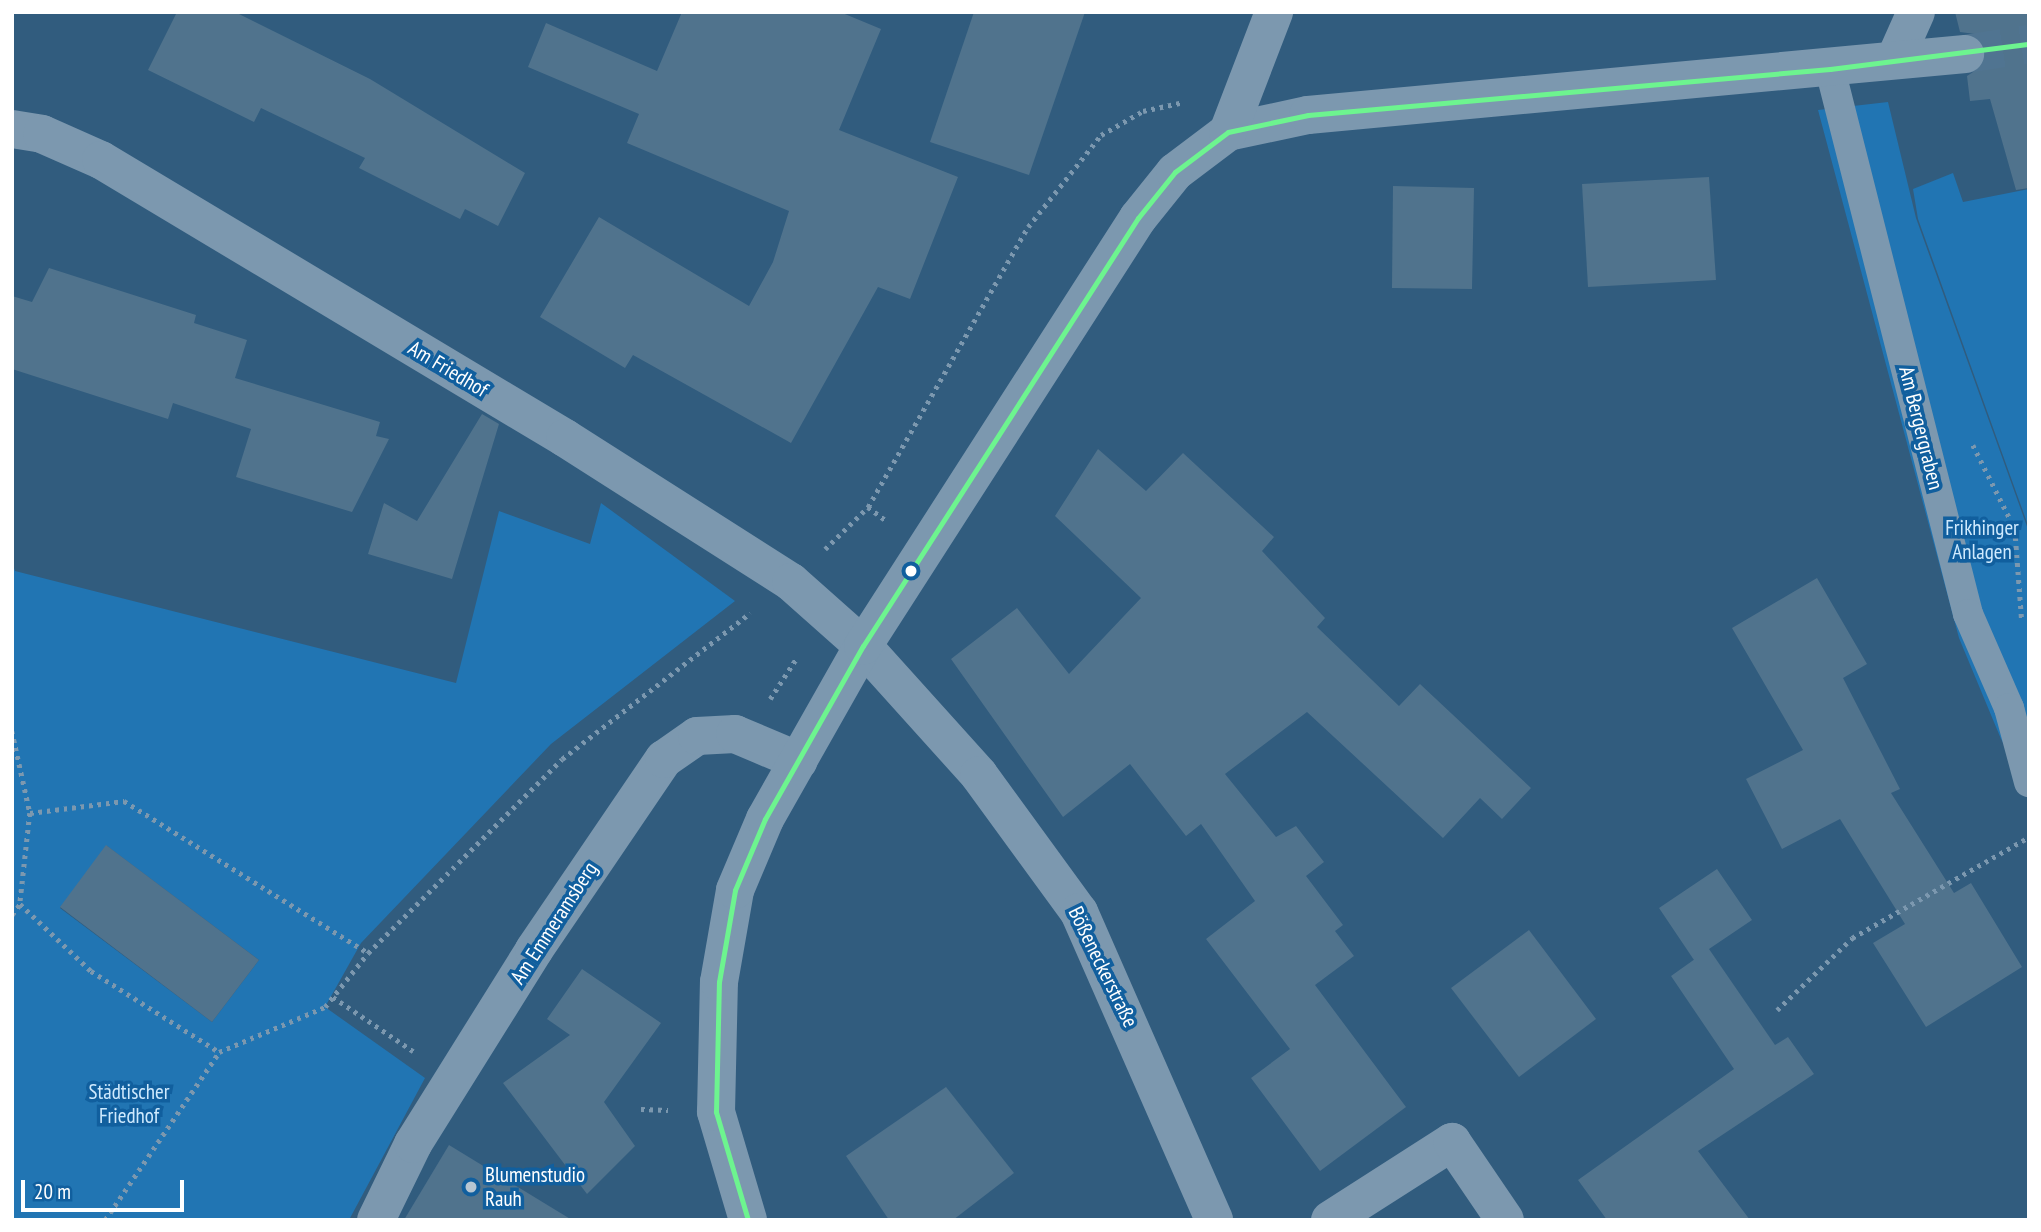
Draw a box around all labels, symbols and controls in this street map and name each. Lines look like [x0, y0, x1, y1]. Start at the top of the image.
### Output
street label: Am Friedhof [404, 335, 492, 403]
street label: Am Bergergraben [1894, 364, 1948, 492]
park label: Frikhinger Anlagen [1945, 515, 2019, 565]
unlabelled marker [904, 564, 918, 578]
street label: Am Emmeramsberg [505, 857, 603, 989]
street label: Bößeneckerstraße [1063, 902, 1143, 1032]
park label: Städtischer Friedhof [89, 1079, 169, 1129]
place label: Blumenstudio Rauh [485, 1162, 585, 1212]
scale bar [24, 1166, 187, 1210]
text: 20 m [34, 1178, 71, 1205]
marker: Blumenstudio Rauh [463, 1179, 479, 1195]

